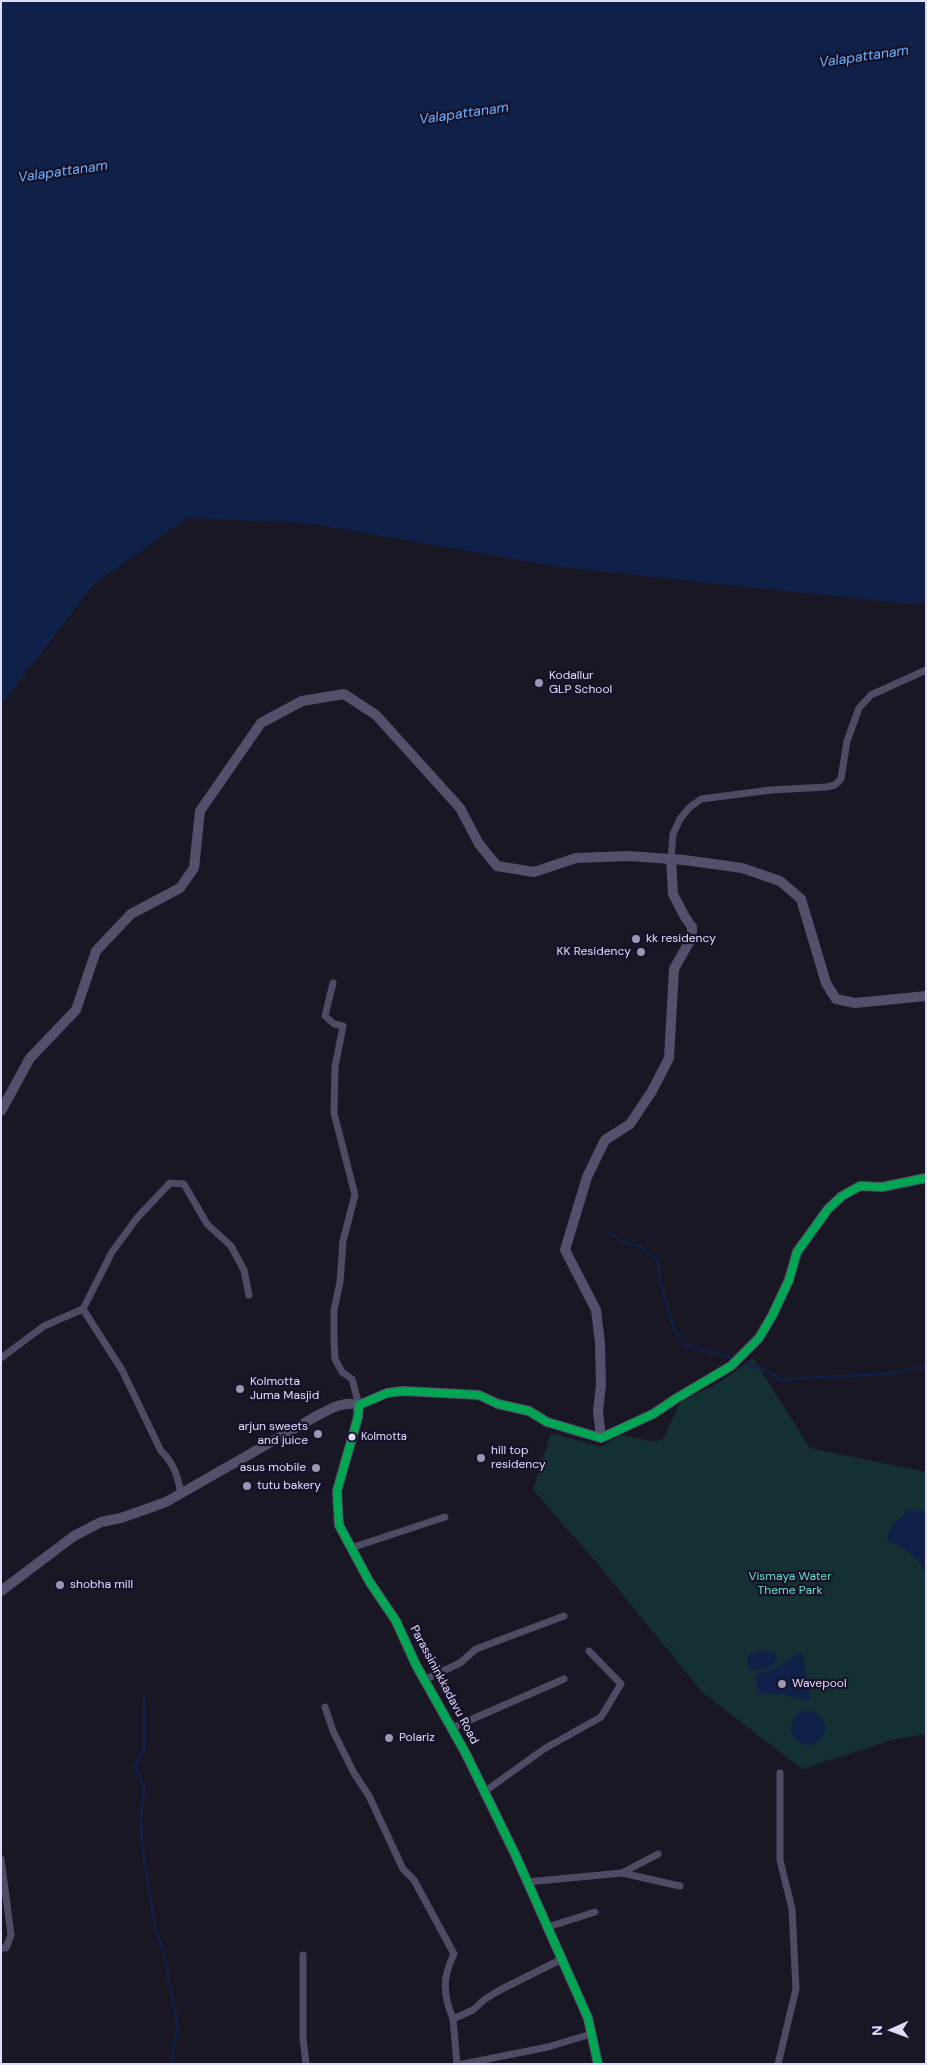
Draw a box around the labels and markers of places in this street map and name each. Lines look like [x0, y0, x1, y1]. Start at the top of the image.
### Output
place label: Kodallur GLP School [549, 669, 612, 697]
marker: Kodallur GLP School [533, 677, 545, 689]
place label: kk residency [646, 932, 716, 946]
marker: kk residency [630, 933, 642, 945]
place label: KK Residency [557, 945, 631, 959]
marker: KK Residency [635, 946, 647, 958]
place label: Kolmotta Juma Masjid [250, 1375, 319, 1403]
marker: Kolmotta Juma Masjid [234, 1383, 246, 1395]
place label: arjun sweets and juice [238, 1420, 308, 1448]
marker: arjun sweets and juice [312, 1428, 324, 1440]
place label: Kolmotta [361, 1430, 407, 1444]
marker: Kolmotta [347, 1432, 357, 1442]
place label: hill top residency [491, 1444, 546, 1472]
marker: hill top residency [475, 1452, 487, 1464]
place label: asus mobile [240, 1461, 306, 1475]
marker: asus mobile [310, 1462, 322, 1474]
place label: tutu bakery [257, 1479, 321, 1493]
marker: tutu bakery [241, 1480, 253, 1492]
place label: shobha mill [70, 1578, 133, 1592]
marker: shobha mill [54, 1579, 66, 1591]
place label: Wavepool [792, 1677, 847, 1691]
marker: Wavepool [776, 1678, 788, 1690]
place label: Polariz [399, 1731, 435, 1745]
marker: Polariz [383, 1732, 395, 1744]

